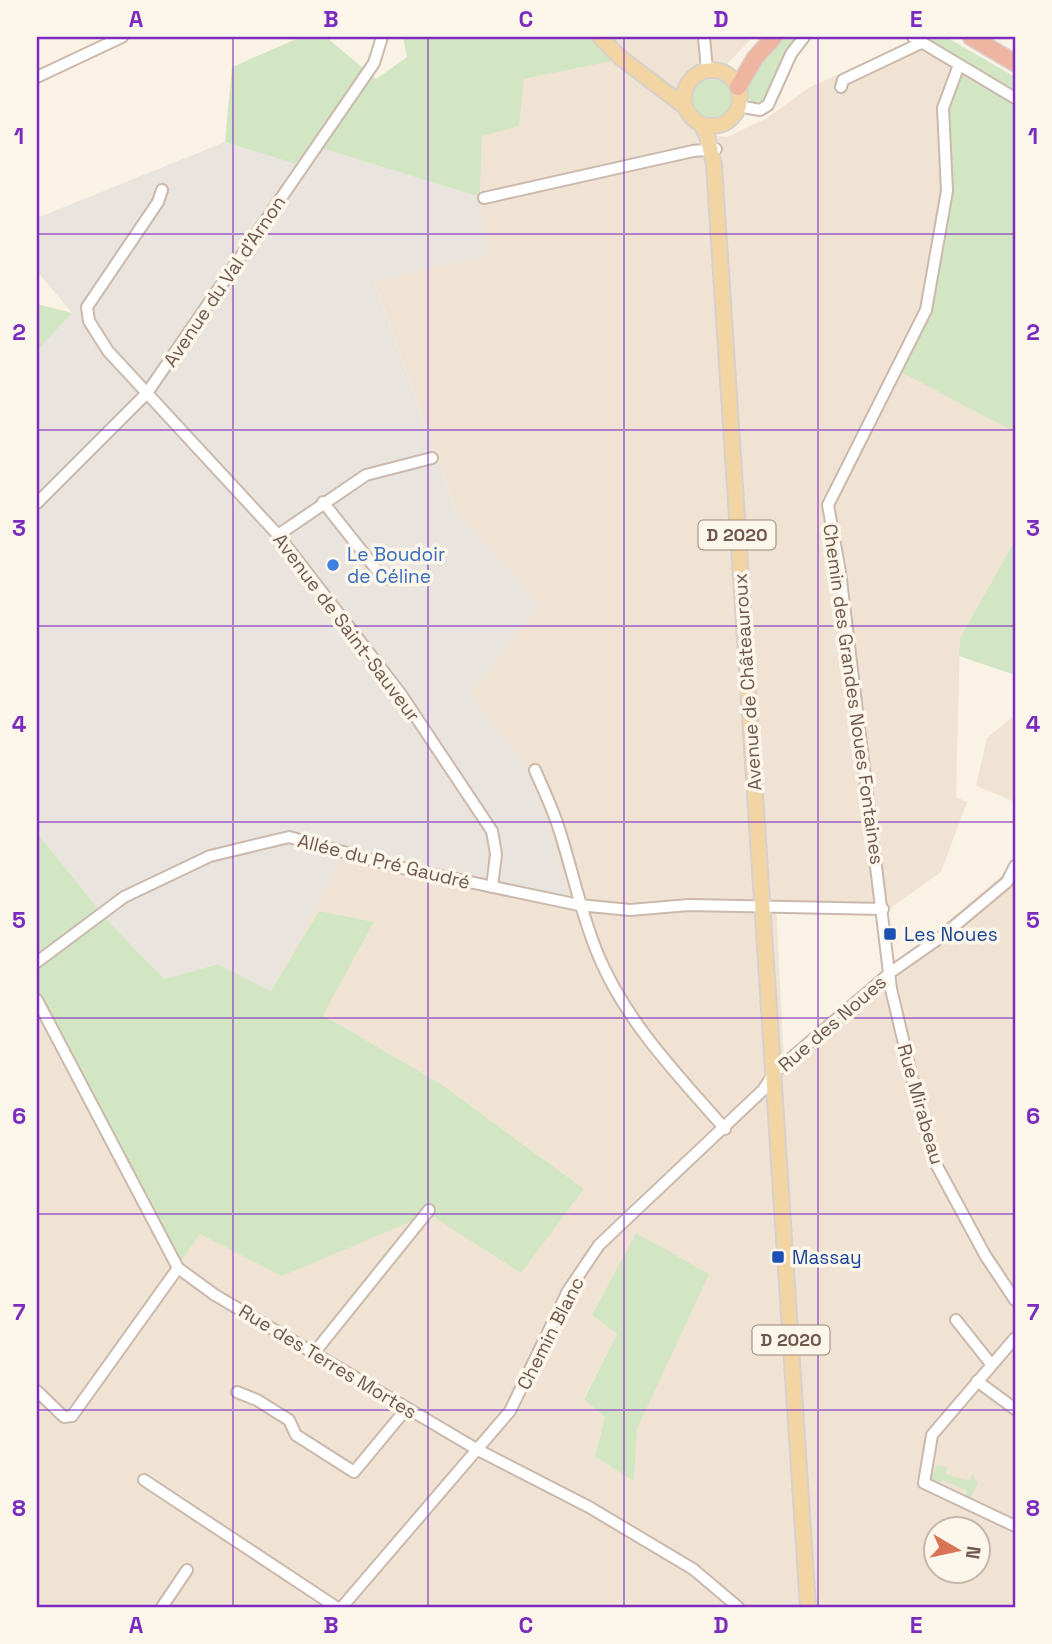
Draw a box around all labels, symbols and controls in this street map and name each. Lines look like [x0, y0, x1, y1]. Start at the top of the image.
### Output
text: A [129, 4, 144, 34]
text: B [323, 4, 339, 34]
text: C [519, 4, 533, 34]
text: D [713, 4, 729, 34]
text: E [910, 4, 922, 34]
text: 1 [14, 121, 24, 151]
text: 1 [1028, 121, 1038, 151]
street label: Avenue du Val d’Arnon [158, 191, 291, 372]
text: 2 [12, 317, 26, 347]
text: 2 [1026, 317, 1040, 347]
text: 3 [12, 513, 26, 543]
text: 3 [1026, 513, 1040, 543]
road number: D 2020 [698, 520, 776, 550]
street label: Chemin des Grandes Noues Fontaines [817, 522, 890, 866]
street label: Avenue de Saint-Sauveur [267, 528, 426, 727]
place label: Le Boudoir de Céline [347, 542, 445, 589]
marker: Le Boudoir de Céline [325, 557, 341, 573]
street label: Avenue de Châteauroux [727, 572, 768, 792]
text: 4 [12, 709, 27, 739]
text: 4 [1026, 709, 1041, 739]
street label: Allée du Pré Gaudré [295, 828, 473, 895]
text: 5 [12, 905, 26, 935]
text: 5 [1026, 905, 1040, 935]
place label: Les Noues [904, 922, 998, 947]
marker: Les Noues [882, 926, 898, 942]
street label: Rue des Noues [773, 970, 892, 1077]
street label: Rue Mirabeau [891, 1041, 950, 1167]
text: 6 [12, 1101, 26, 1131]
text: 6 [1026, 1101, 1040, 1131]
place label: Massay [792, 1245, 862, 1270]
marker: Massay [770, 1249, 786, 1265]
street label: Chemin Blanc [511, 1272, 590, 1394]
text: 7 [13, 1297, 26, 1327]
text: 7 [1027, 1297, 1040, 1327]
street label: Rue des Terres Mortes [234, 1298, 421, 1424]
road number: D 2020 [752, 1325, 830, 1354]
text: 8 [12, 1493, 26, 1523]
text: 8 [1026, 1493, 1040, 1523]
north arrow [922, 1514, 992, 1584]
text: N [960, 1544, 987, 1561]
text: A [129, 1610, 144, 1640]
text: B [323, 1610, 339, 1640]
text: C [519, 1610, 533, 1640]
text: D [713, 1610, 729, 1640]
text: E [910, 1610, 922, 1640]

